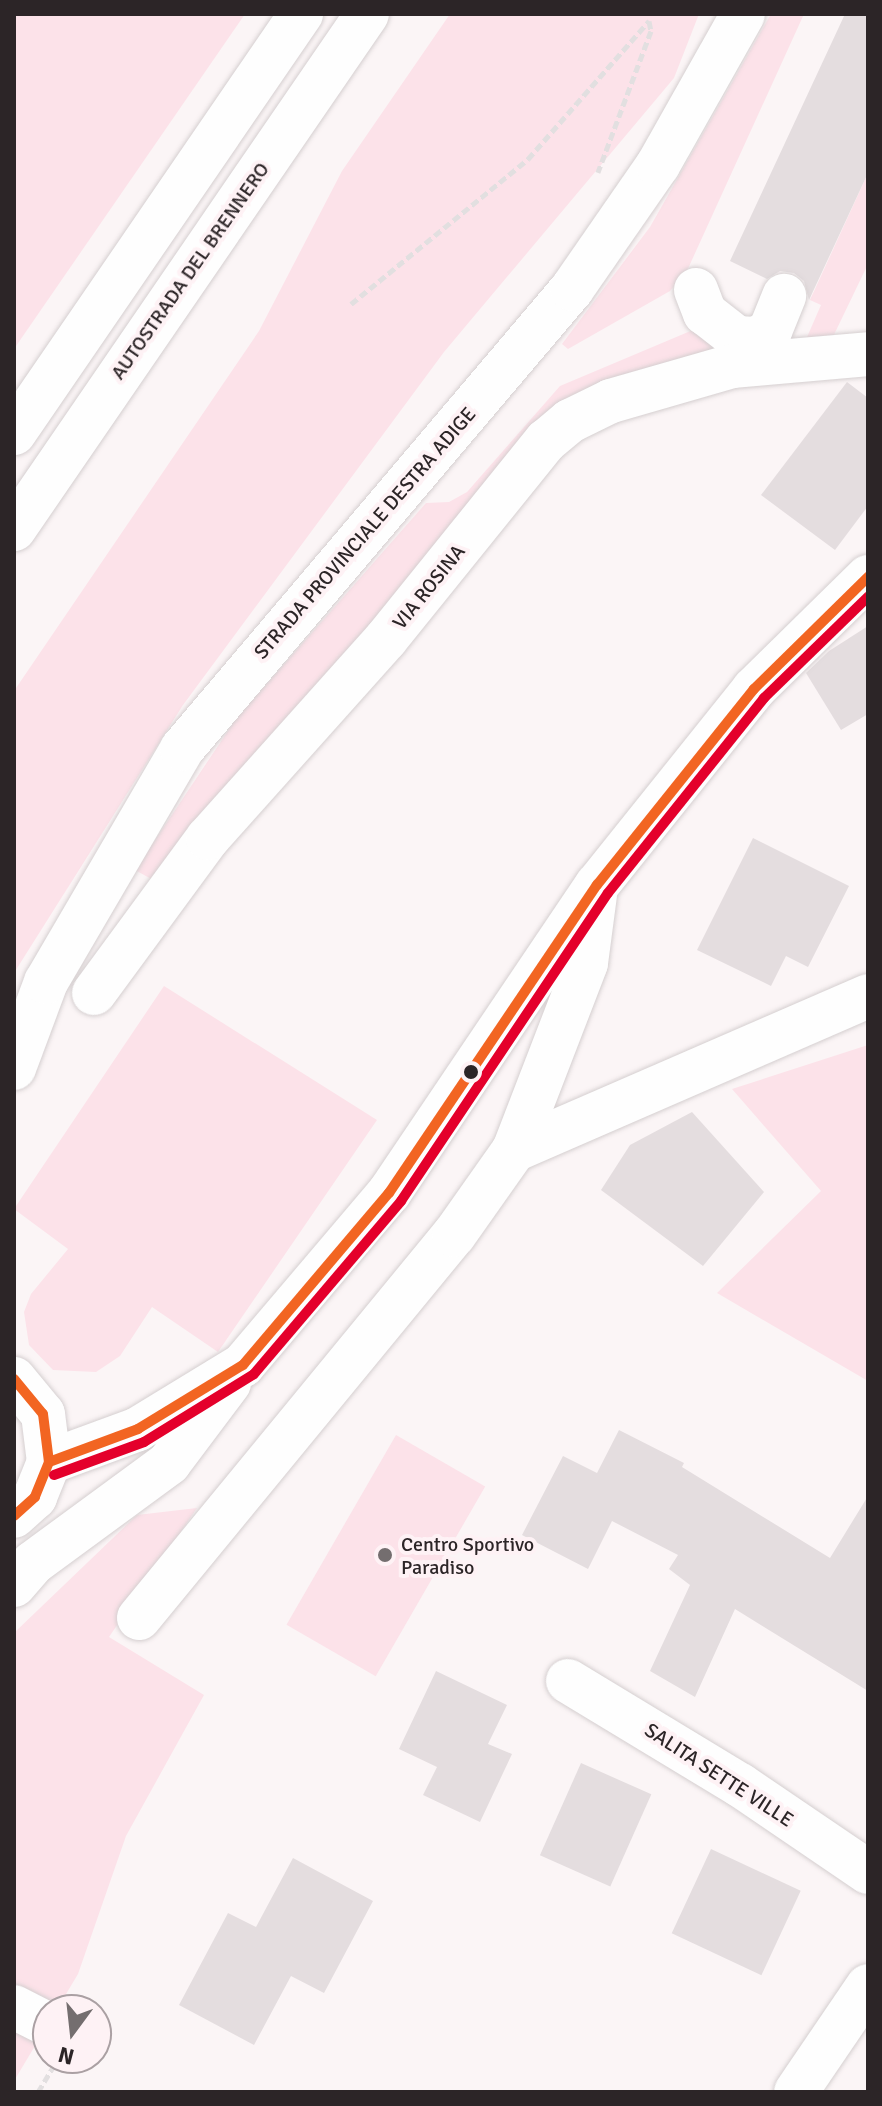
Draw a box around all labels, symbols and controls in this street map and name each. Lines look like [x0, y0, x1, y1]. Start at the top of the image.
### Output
street label: AUTOSTRADA DEL BRENNERO [106, 158, 274, 384]
street label: STRADA PROVINCIALE DESTRA ADIGE [249, 402, 481, 664]
street label: VIA ROSINA [388, 540, 470, 634]
unlabelled marker [463, 1064, 479, 1080]
place label: Centro Sportivo Paradiso [401, 1532, 534, 1579]
marker: Centro Sportivo Paradiso [376, 1546, 394, 1564]
street label: SALITA SETTE VILLE [640, 1718, 798, 1832]
north arrow [32, 1994, 112, 2074]
text: N [55, 2041, 77, 2071]

